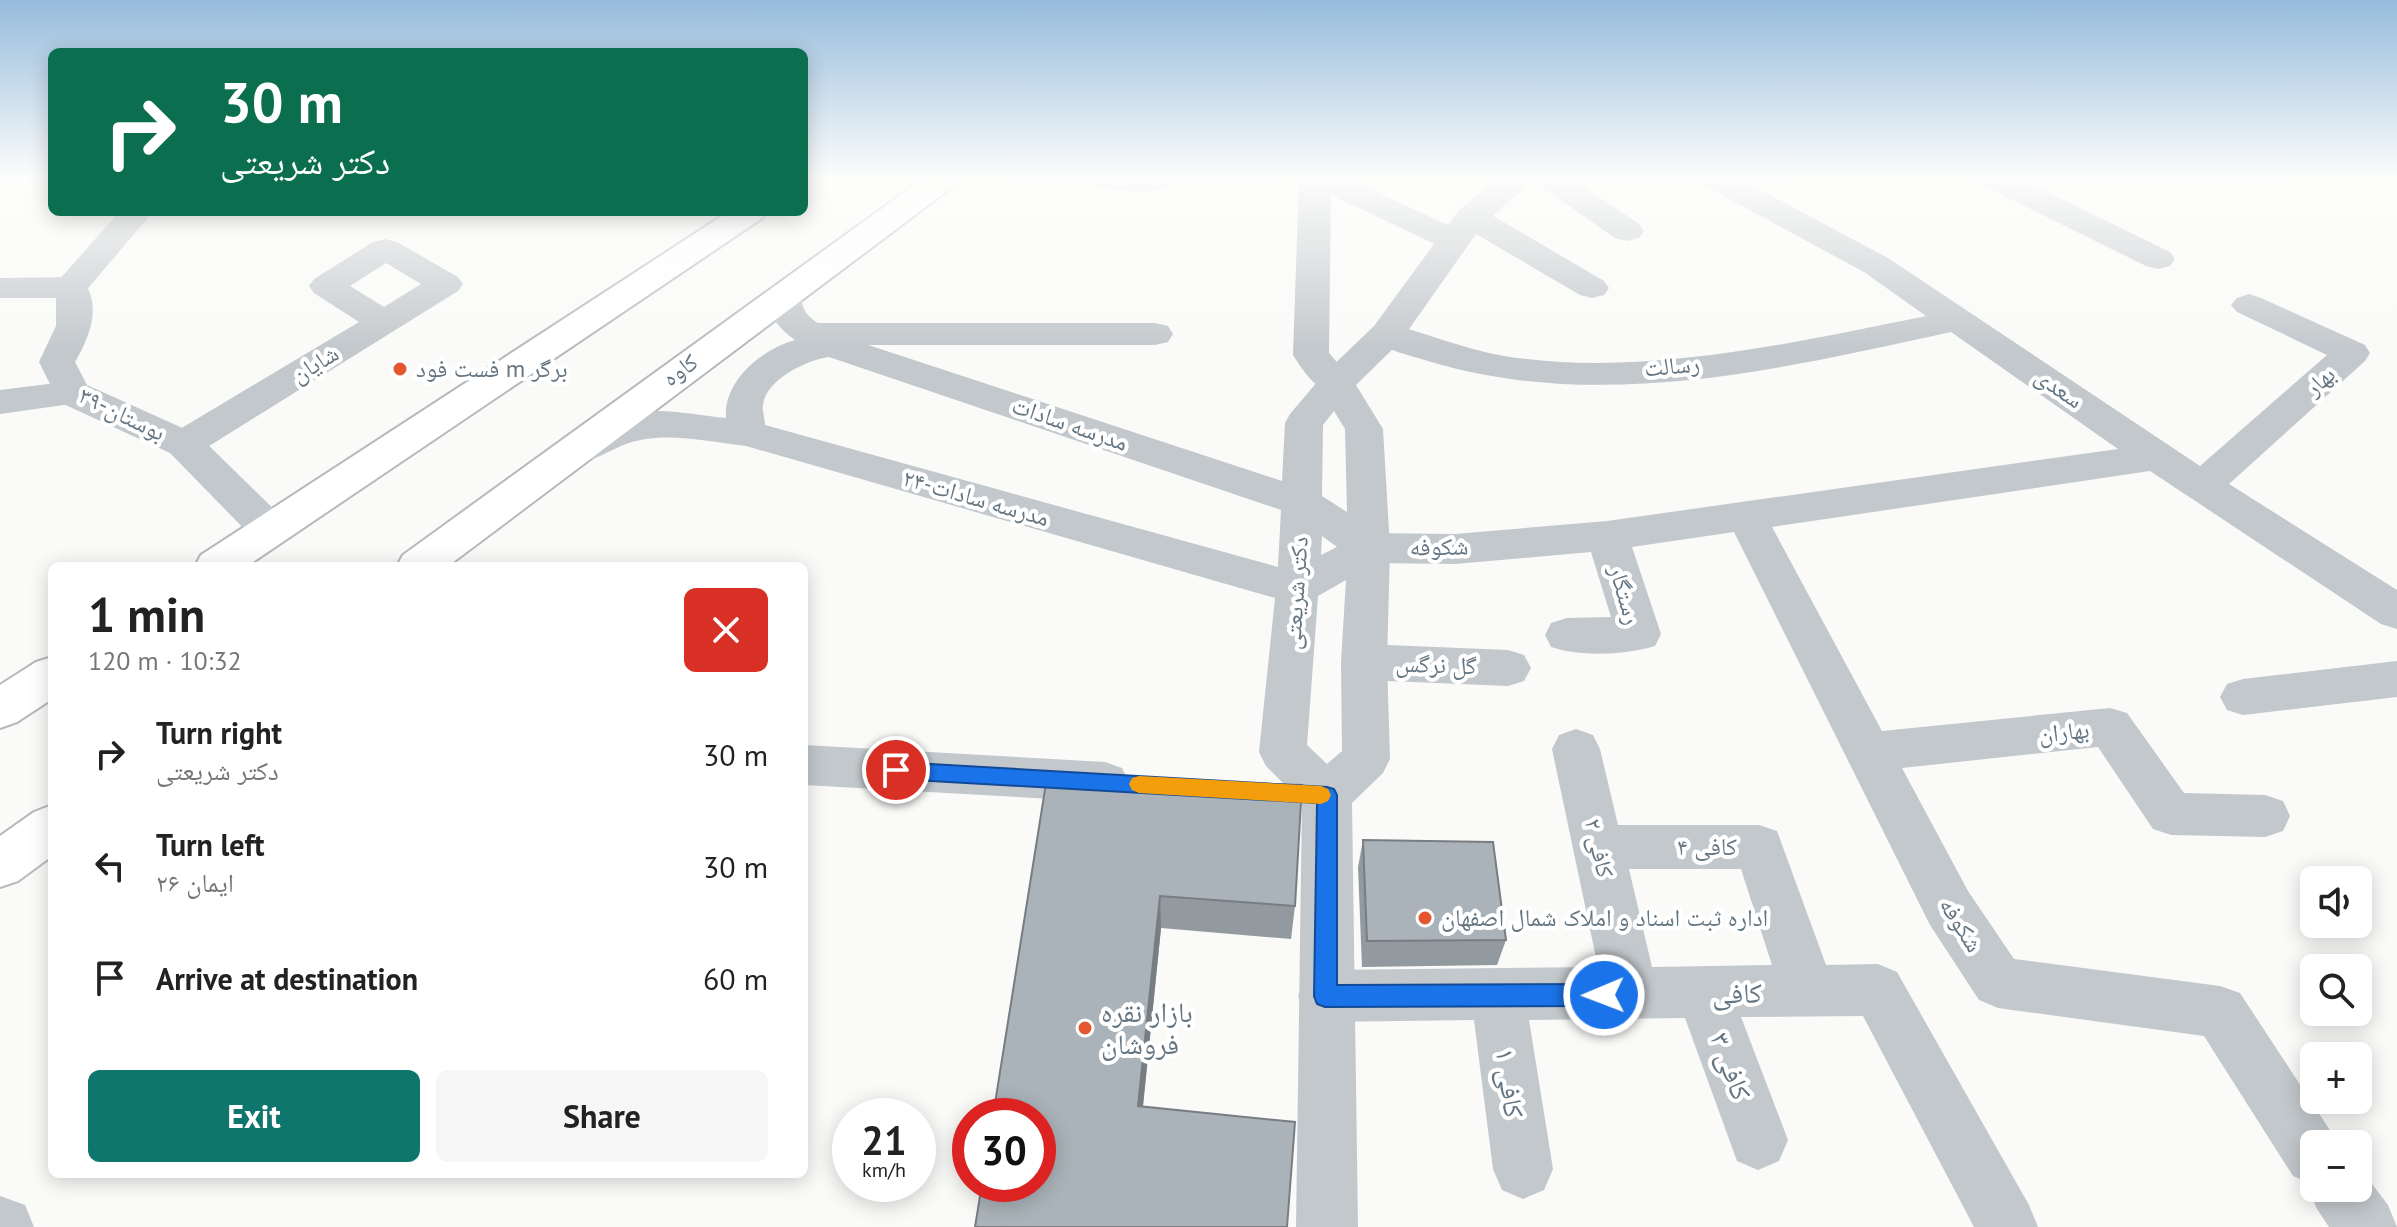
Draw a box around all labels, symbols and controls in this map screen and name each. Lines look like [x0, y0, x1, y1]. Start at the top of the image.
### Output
text: 30 m [220, 66, 343, 138]
icon: right [88, 80, 192, 184]
text: دکتر شریعتی [220, 137, 390, 184]
street label: شایان [285, 337, 344, 390]
street label: کاوه [656, 346, 704, 393]
street label: رسالت [1643, 348, 1701, 383]
place label: فست فود m برگر [416, 353, 568, 384]
street label: بهار [2297, 359, 2342, 403]
marker: فست فود m برگر [391, 360, 409, 378]
street label: سعدی [2029, 360, 2089, 415]
street label: ۳۹-بوستان [74, 379, 171, 448]
street label: مدرسه سادات [1008, 389, 1132, 458]
street label: ۲۴-مدرسه سادات [899, 462, 1053, 533]
street label: شکوفه [1409, 530, 1469, 563]
street label: دکتر شریعتی [1276, 535, 1315, 651]
street label: رستگار [1602, 561, 1649, 628]
text: 1 min [88, 583, 205, 645]
button: close [684, 588, 768, 672]
text: 120 m · 10:32 [88, 644, 242, 677]
street label: گل نرگس [1395, 648, 1477, 681]
text: Turn right [156, 713, 282, 752]
street label: بهاران [2037, 713, 2091, 750]
icon: right [88, 732, 132, 776]
text: 30 m [703, 735, 768, 774]
pin [862, 736, 930, 804]
icon: arrive [874, 748, 918, 792]
text: دکتر شریعتی [156, 754, 279, 787]
street label: کافی ۲ [1578, 815, 1621, 881]
text: Turn left [156, 825, 264, 864]
street label: کافی ۴ [1677, 831, 1737, 862]
icon: left [88, 844, 132, 888]
text: 30 m [703, 847, 768, 886]
text: ۲۶ ایمان [156, 866, 234, 899]
map controls [2300, 866, 2372, 1202]
button: sound [2300, 866, 2372, 938]
street label: شکوفه [1933, 892, 1990, 958]
place label: اداره ثبت اسناد و املاک شمال اصفهان [1441, 902, 1768, 933]
marker: اداره ثبت اسناد و املاک شمال اصفهان [1416, 909, 1434, 927]
position arrow [1562, 953, 1646, 1037]
button: search [2300, 954, 2372, 1026]
icon: arrive [88, 956, 132, 1000]
text: Arrive at destination [156, 959, 418, 998]
text: 60 m [703, 959, 768, 998]
street label: کافی [1712, 974, 1763, 1011]
place label: بازار نقره فروشان [1101, 993, 1193, 1062]
marker: بازار نقره فروشان [1076, 1019, 1094, 1037]
street label: کافی ۳ [1702, 1027, 1761, 1105]
button: + [2300, 1042, 2372, 1114]
street label: کافی ۱ [1487, 1046, 1534, 1120]
button: Exit [88, 1070, 420, 1162]
button: Share [436, 1070, 768, 1162]
speed limit sign: 30 [952, 1098, 1056, 1202]
text: 21 [861, 1114, 907, 1166]
button: − [2300, 1130, 2372, 1202]
text: km/h [862, 1157, 906, 1183]

